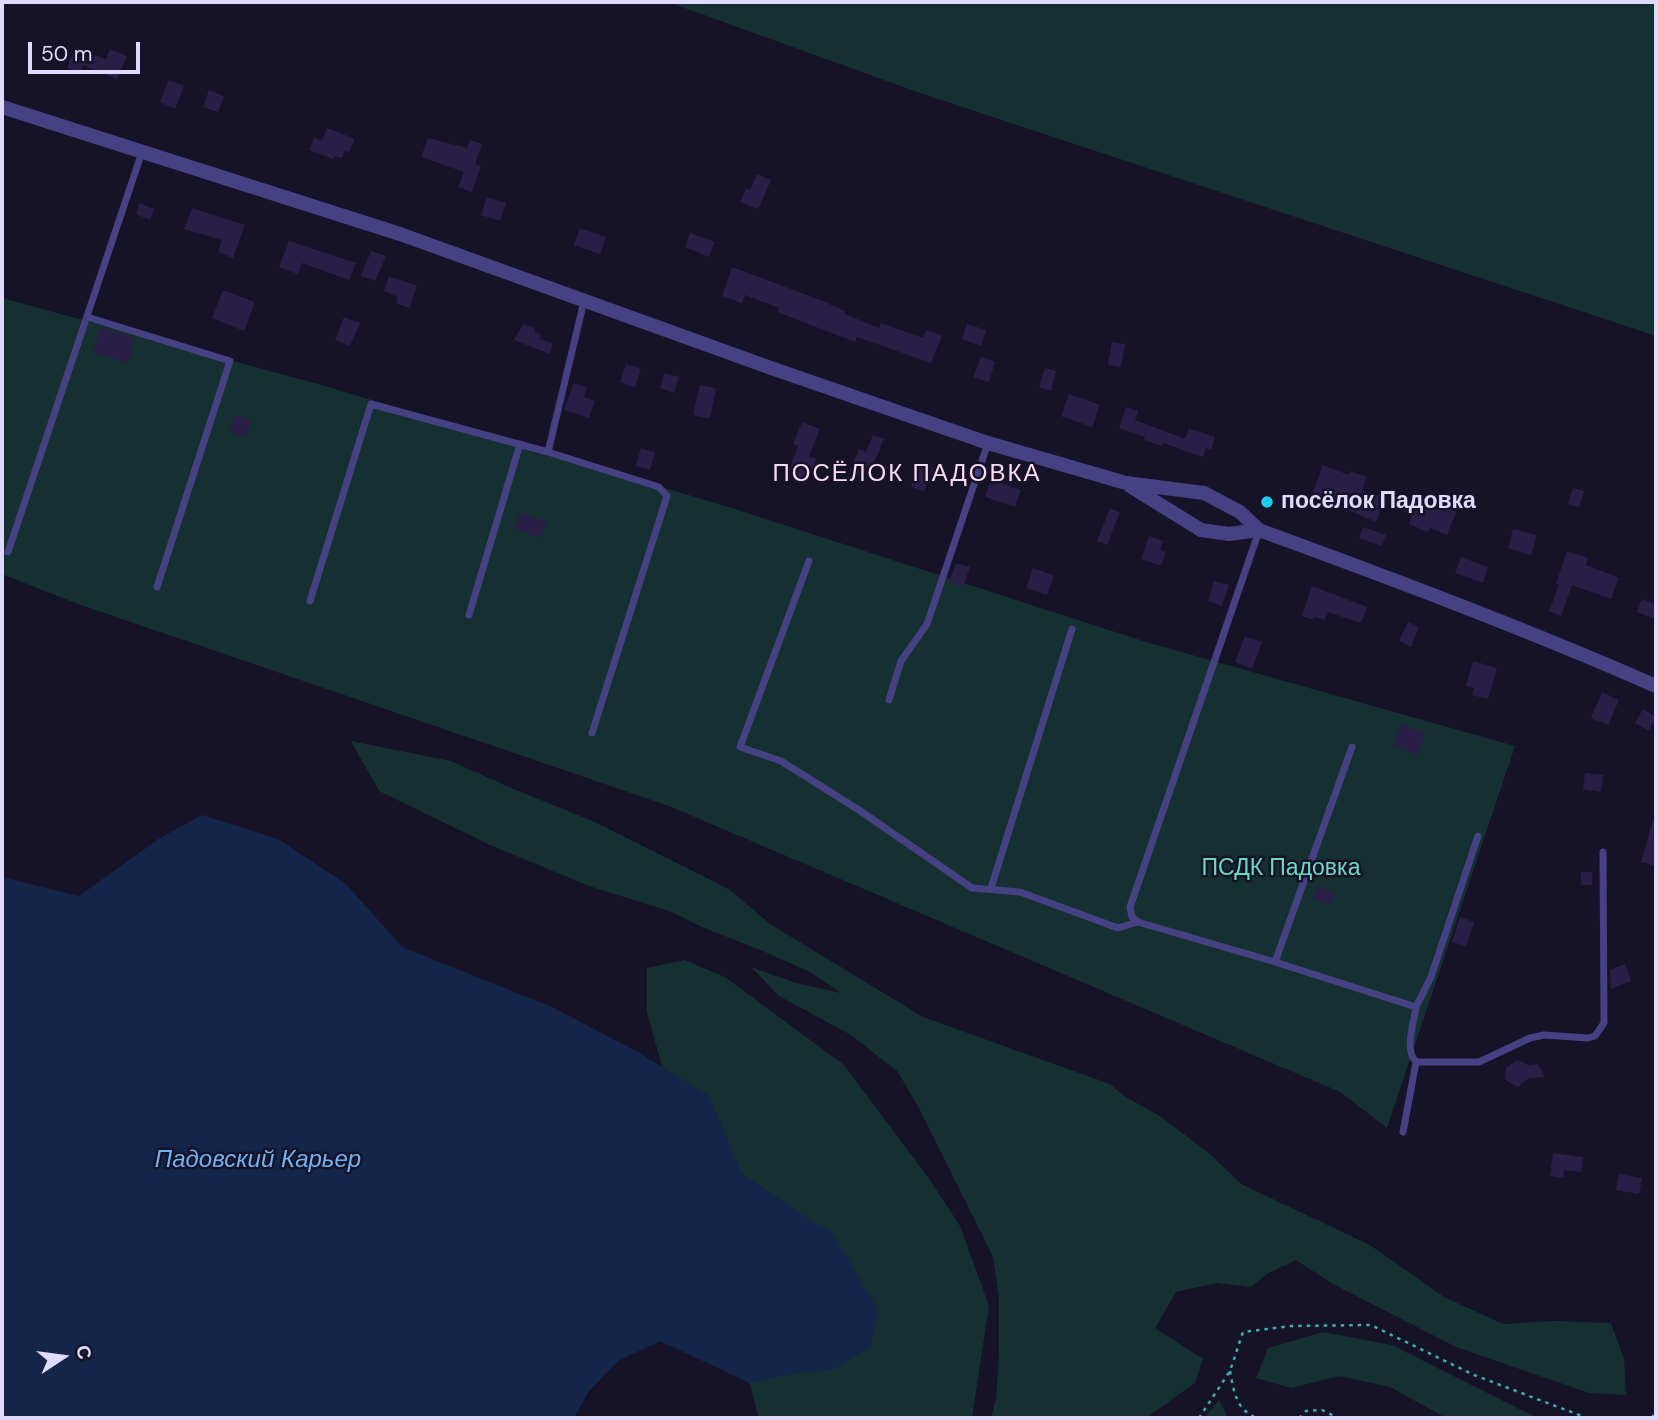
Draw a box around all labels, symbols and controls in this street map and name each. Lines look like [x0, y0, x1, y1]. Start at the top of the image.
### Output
scale bar [32, 28, 144, 72]
text: 50 m [41, 40, 92, 68]
district label: ПОСЁЛОК ПАДОВКА [774, 461, 1040, 489]
place label: посёлок Падовка [1281, 488, 1476, 516]
marker: посёлок Падовка [1259, 494, 1275, 510]
park label: ПСДК Падовка [1202, 855, 1360, 883]
water label: Падовский Карьер [155, 1147, 361, 1175]
north arrow [28, 1322, 98, 1392]
text: С [70, 1343, 98, 1362]

